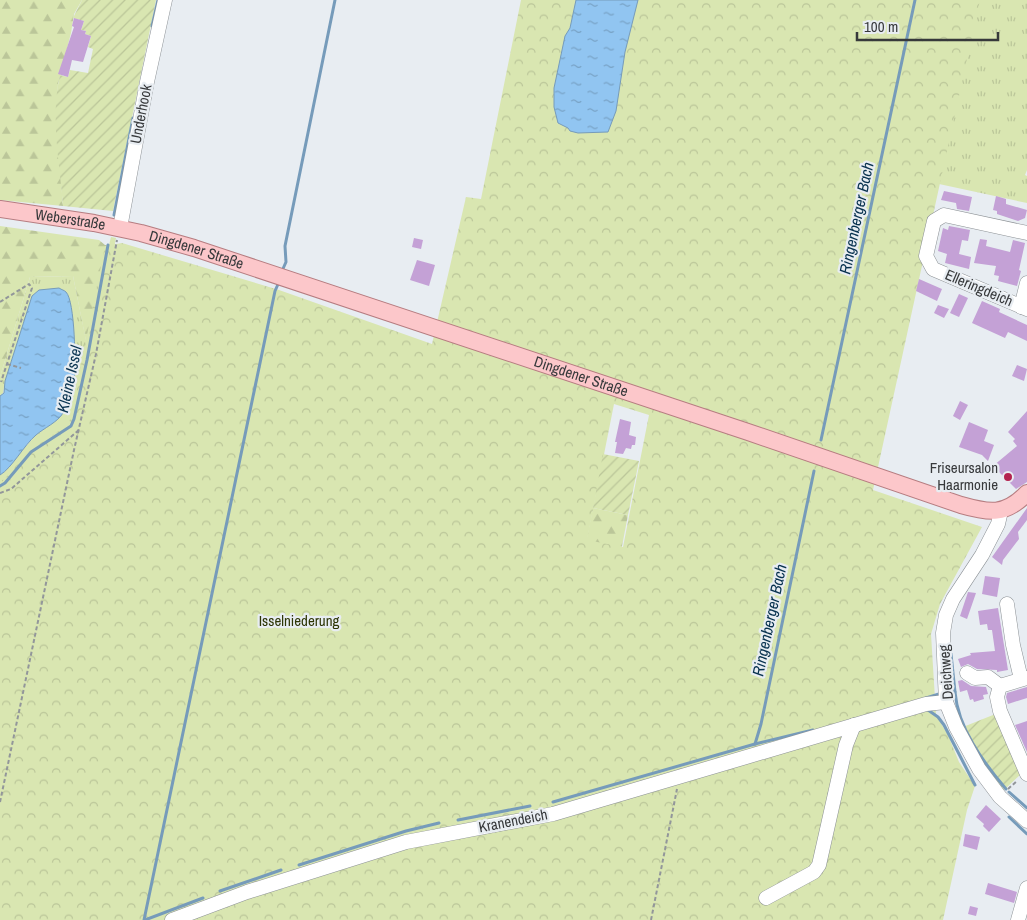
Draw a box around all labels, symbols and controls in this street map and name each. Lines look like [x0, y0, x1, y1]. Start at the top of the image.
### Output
scale bar [857, 10, 998, 42]
text: 100 m [864, 16, 898, 37]
street label: Underhook [124, 82, 157, 145]
water label: Ringenberger Bach [833, 160, 879, 276]
street label: Weberstraße [34, 203, 108, 235]
street label: Dingdener Straße [147, 225, 247, 274]
street label: Elleringdeich [942, 264, 1016, 311]
water label: Kleine Issel [51, 342, 87, 414]
street label: Dingdener Straße [531, 351, 631, 402]
place label: Friseursalon Haarmonie [930, 457, 998, 495]
marker: Friseursalon Haarmonie [1002, 471, 1014, 483]
water label: Ringenberger Bach [746, 562, 792, 678]
park label: Isselniederung [259, 610, 340, 631]
street label: Deichweg [933, 644, 958, 700]
street label: Kranendeich [477, 804, 549, 837]

